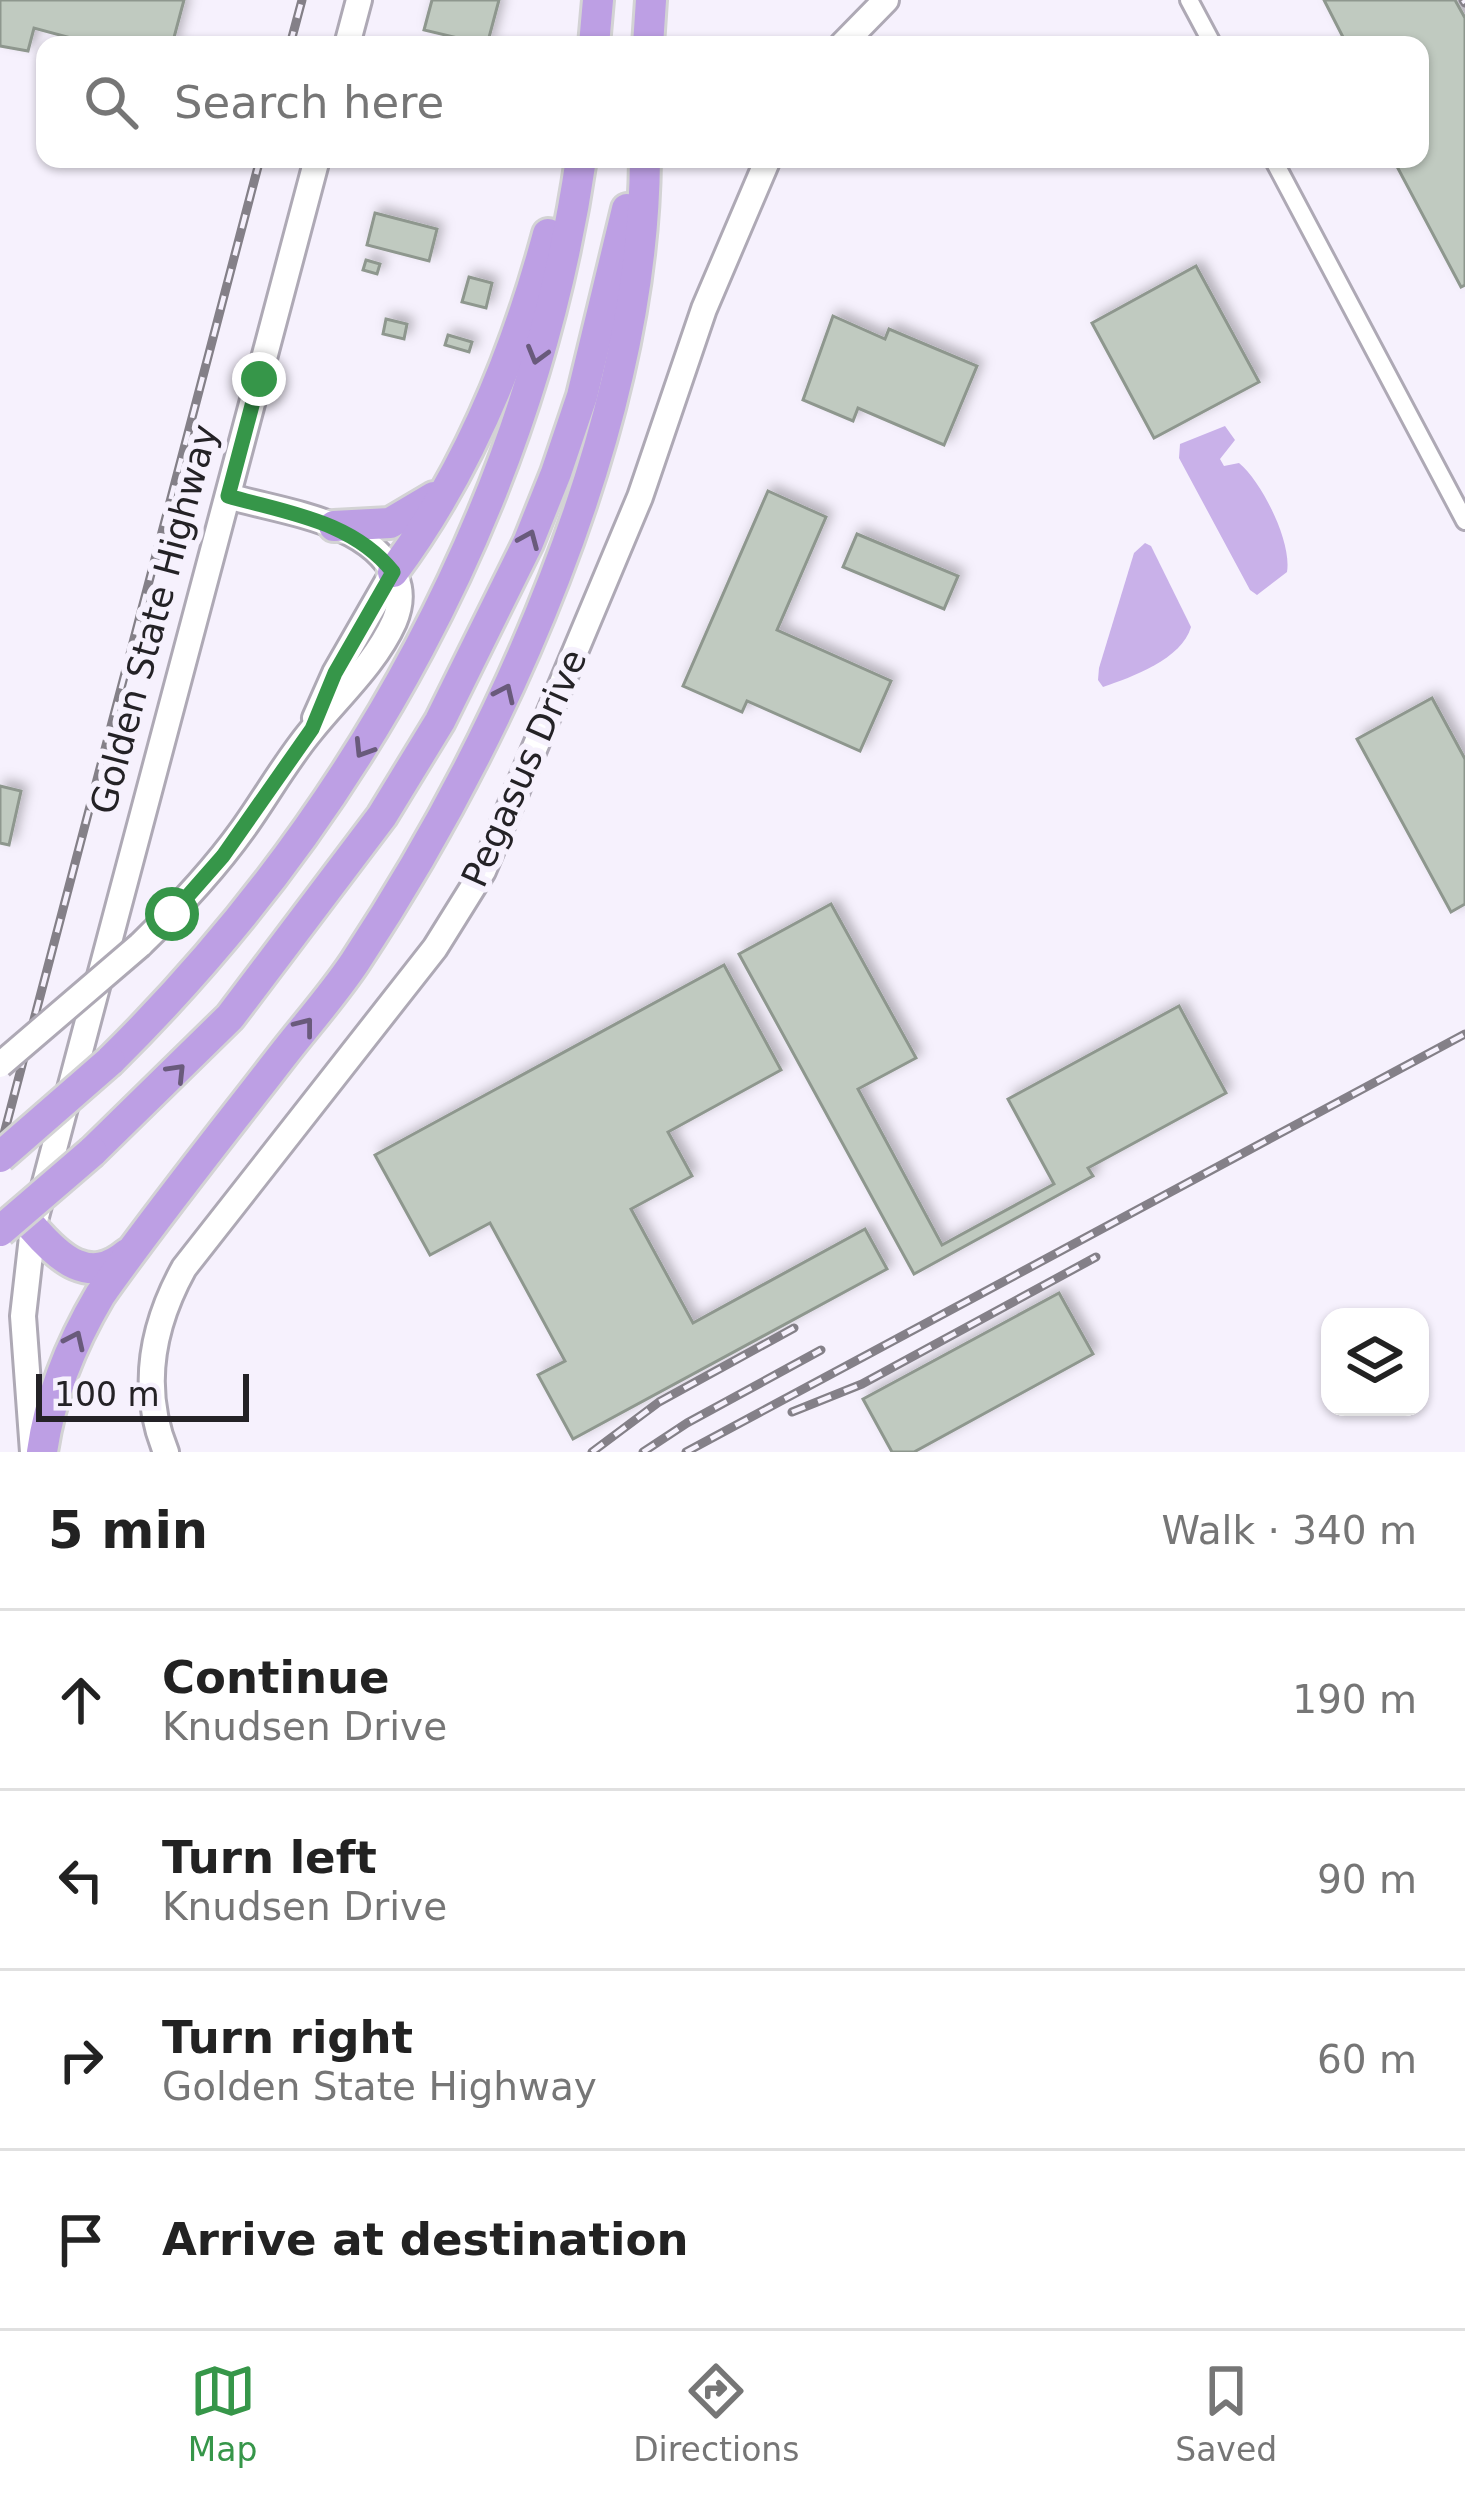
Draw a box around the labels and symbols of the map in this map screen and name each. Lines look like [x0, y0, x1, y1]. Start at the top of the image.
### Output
one-way arrow [527, 344, 552, 365]
route end [232, 352, 286, 406]
street label: Golden State Highway [82, 420, 226, 818]
one-way arrow [515, 530, 539, 551]
street label: Pegasus Drive [453, 643, 595, 893]
one-way arrow [490, 683, 514, 705]
one-way arrow [355, 736, 377, 758]
route start [145, 887, 199, 941]
one-way arrow [291, 1018, 312, 1040]
one-way arrow [163, 1064, 185, 1086]
one-way arrow [61, 1331, 84, 1353]
scale bar [36, 1368, 249, 1421]

